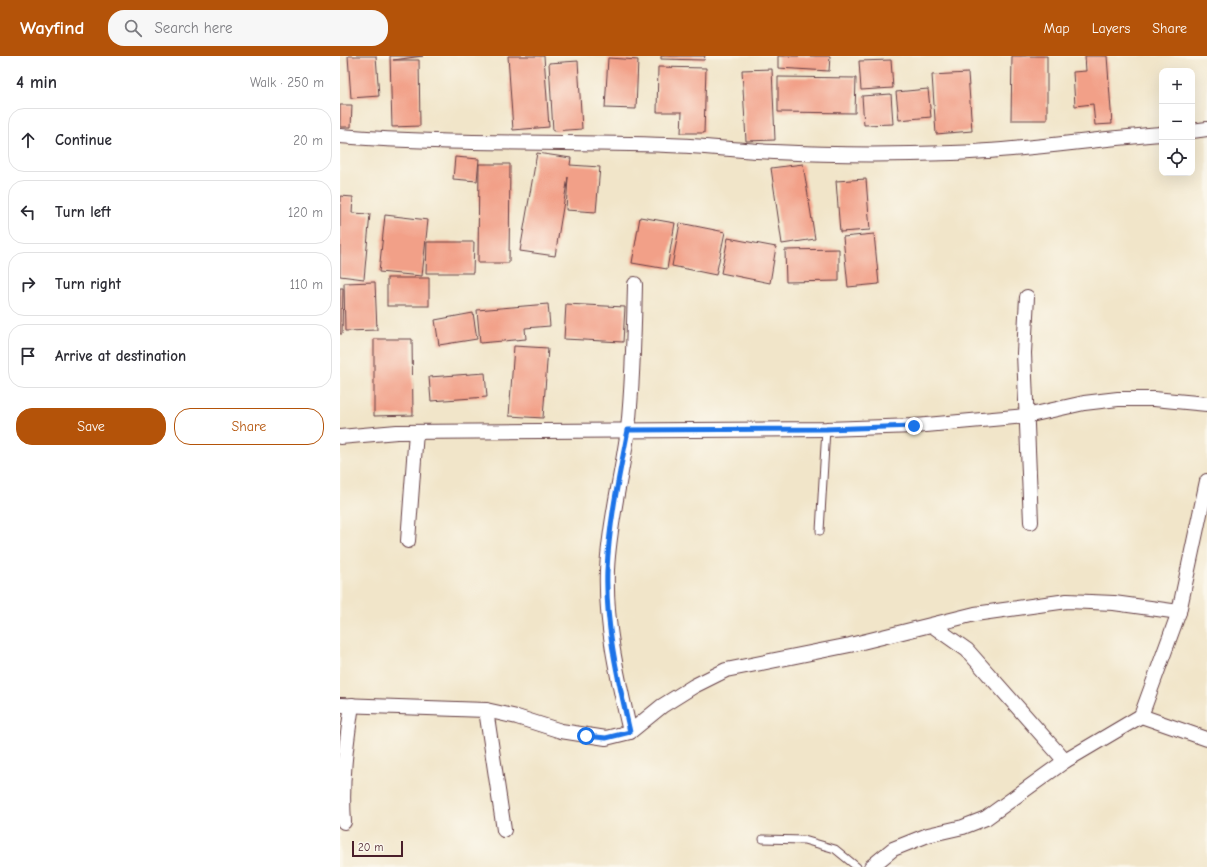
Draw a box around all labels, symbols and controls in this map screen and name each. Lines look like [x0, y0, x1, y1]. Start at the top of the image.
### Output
search box [108, 10, 388, 46]
text: Wayfind [20, 17, 84, 39]
icon: search [122, 17, 144, 39]
text: Search here [154, 19, 233, 37]
text: Map [1043, 20, 1070, 37]
text: Layers [1092, 20, 1130, 37]
text: Share [1152, 20, 1187, 37]
map controls [1159, 68, 1195, 176]
button: + [1159, 68, 1195, 104]
text: 4 min [16, 73, 57, 92]
text: Walk · 250 m [250, 75, 324, 90]
button: − [1159, 104, 1195, 140]
icon: ahead [17, 129, 39, 151]
text: Continue [55, 131, 112, 149]
text: 20 m [293, 133, 323, 148]
button: locate [1159, 140, 1195, 176]
icon: left [17, 201, 39, 223]
text: Turn left [55, 203, 111, 221]
text: 120 m [288, 205, 323, 220]
icon: right [17, 273, 39, 295]
text: Turn right [55, 275, 121, 293]
text: 110 m [290, 277, 323, 292]
icon: arrive [17, 345, 39, 367]
text: Arrive at destination [55, 347, 186, 365]
button: Save [16, 408, 166, 445]
button: Share [174, 408, 324, 445]
route end [905, 417, 923, 435]
route start [577, 727, 595, 745]
scale bar [352, 839, 403, 858]
text: 20 m [358, 841, 383, 854]

